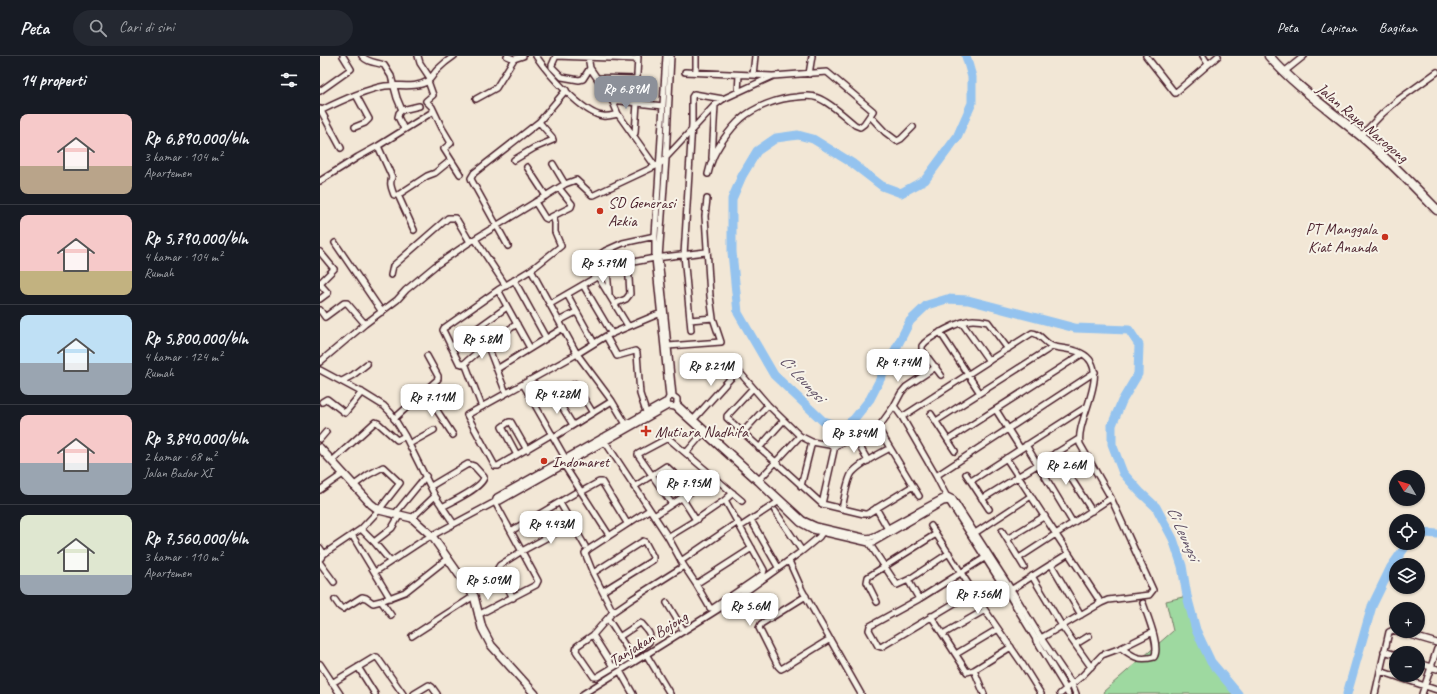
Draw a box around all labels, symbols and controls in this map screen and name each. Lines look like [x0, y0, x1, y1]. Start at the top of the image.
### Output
search box [73, 10, 353, 46]
text: Peta [20, 16, 49, 40]
icon: search [87, 17, 109, 39]
text: Cari di sini [119, 18, 174, 37]
text: Peta [1277, 19, 1298, 36]
text: Lapisan [1320, 19, 1357, 36]
text: Bagikan [1379, 19, 1417, 36]
icon: filters [278, 69, 300, 91]
text: 14 properti [20, 70, 85, 91]
pin: Rp 6.89M [585, 76, 667, 110]
street label: Jalan Raya Narogong [1312, 78, 1413, 168]
text: Rp 6.89M [603, 81, 649, 97]
text: Rp 6,890,000/bln [144, 128, 249, 149]
icon: home [52, 130, 100, 178]
text: 3 kamar · 104 m² [144, 149, 222, 165]
text: Apartemen [144, 165, 192, 181]
place label: SD Generasi Azkia [608, 193, 678, 231]
marker: SD Generasi Azkia [595, 206, 605, 216]
place label: PT Manggala Kiat Ananda [1306, 219, 1378, 257]
text: Rp 5,790,000/bln [144, 228, 248, 249]
icon: home [52, 231, 100, 279]
marker: PT Manggala Kiat Ananda [1380, 232, 1390, 242]
text: 4 kamar · 104 m² [144, 249, 222, 265]
pin: Rp 5.79M [562, 250, 644, 284]
text: Rp 5.79M [581, 255, 625, 271]
text: Rumah [144, 265, 174, 281]
pin: Rp 5.8M [445, 326, 519, 360]
text: Rp 5,800,000/bln [144, 328, 248, 349]
icon: home [52, 331, 100, 379]
text: Rp 5.8M [463, 331, 501, 347]
text: 4 kamar · 124 m² [144, 349, 222, 365]
pin: Rp 4.74M [857, 349, 939, 383]
water label: Ci Leungsi [776, 350, 833, 410]
pin: Rp 8.21M [670, 353, 752, 387]
text: Rp 4.74M [876, 354, 920, 370]
text: Rp 8.21M [689, 358, 734, 374]
text: Rumah [144, 365, 174, 381]
pin: Rp 4.28M [516, 381, 598, 415]
pin: Rp 7.11M [391, 384, 473, 418]
text: Rp 4.28M [535, 386, 580, 402]
text: Rp 7.11M [410, 389, 454, 405]
pin: Rp 3.84M [813, 420, 895, 454]
place label: Mutiara Nadhifa [655, 422, 749, 442]
marker: Mutiara Nadhifa [640, 425, 652, 437]
text: Rp 3.84M [832, 425, 877, 441]
text: Rp 3,840,000/bln [144, 428, 248, 449]
icon: home [52, 431, 100, 479]
text: 2 kamar · 68 m² [144, 449, 216, 465]
place label: Indomaret [552, 452, 611, 472]
pin: Rp 2.6M [1029, 452, 1103, 486]
marker: Indomaret [539, 456, 549, 466]
text: Rp 2.6M [1046, 457, 1086, 473]
text: Jalan Badar XI [144, 465, 212, 481]
pin: Rp 7.95M [647, 470, 729, 504]
north arrow [1389, 470, 1425, 506]
map controls [1389, 470, 1425, 682]
text: Rp 7.95M [666, 475, 710, 491]
water label: Ci Leungsi [1162, 503, 1207, 568]
pin: Rp 4.43M [510, 511, 592, 545]
button: locate [1389, 514, 1425, 550]
text: Rp 4.43M [529, 516, 574, 532]
text: Rp 7,560,000/bln [144, 528, 248, 549]
icon: home [52, 531, 100, 579]
text: 3 kamar · 110 m² [144, 549, 222, 565]
button: layers [1389, 558, 1425, 594]
text: Apartemen [144, 565, 192, 581]
pin: Rp 5.09M [447, 567, 529, 601]
text: Rp 5.09M [466, 572, 510, 588]
pin: Rp 7.56M [937, 581, 1019, 615]
text: Rp 7.56M [955, 586, 1001, 602]
pin: Rp 5.6M [713, 593, 787, 627]
text: Rp 5.6M [730, 598, 770, 614]
button: + [1389, 602, 1425, 638]
street label: Tanjakan Bojong [605, 606, 693, 671]
button: − [1389, 646, 1425, 682]

